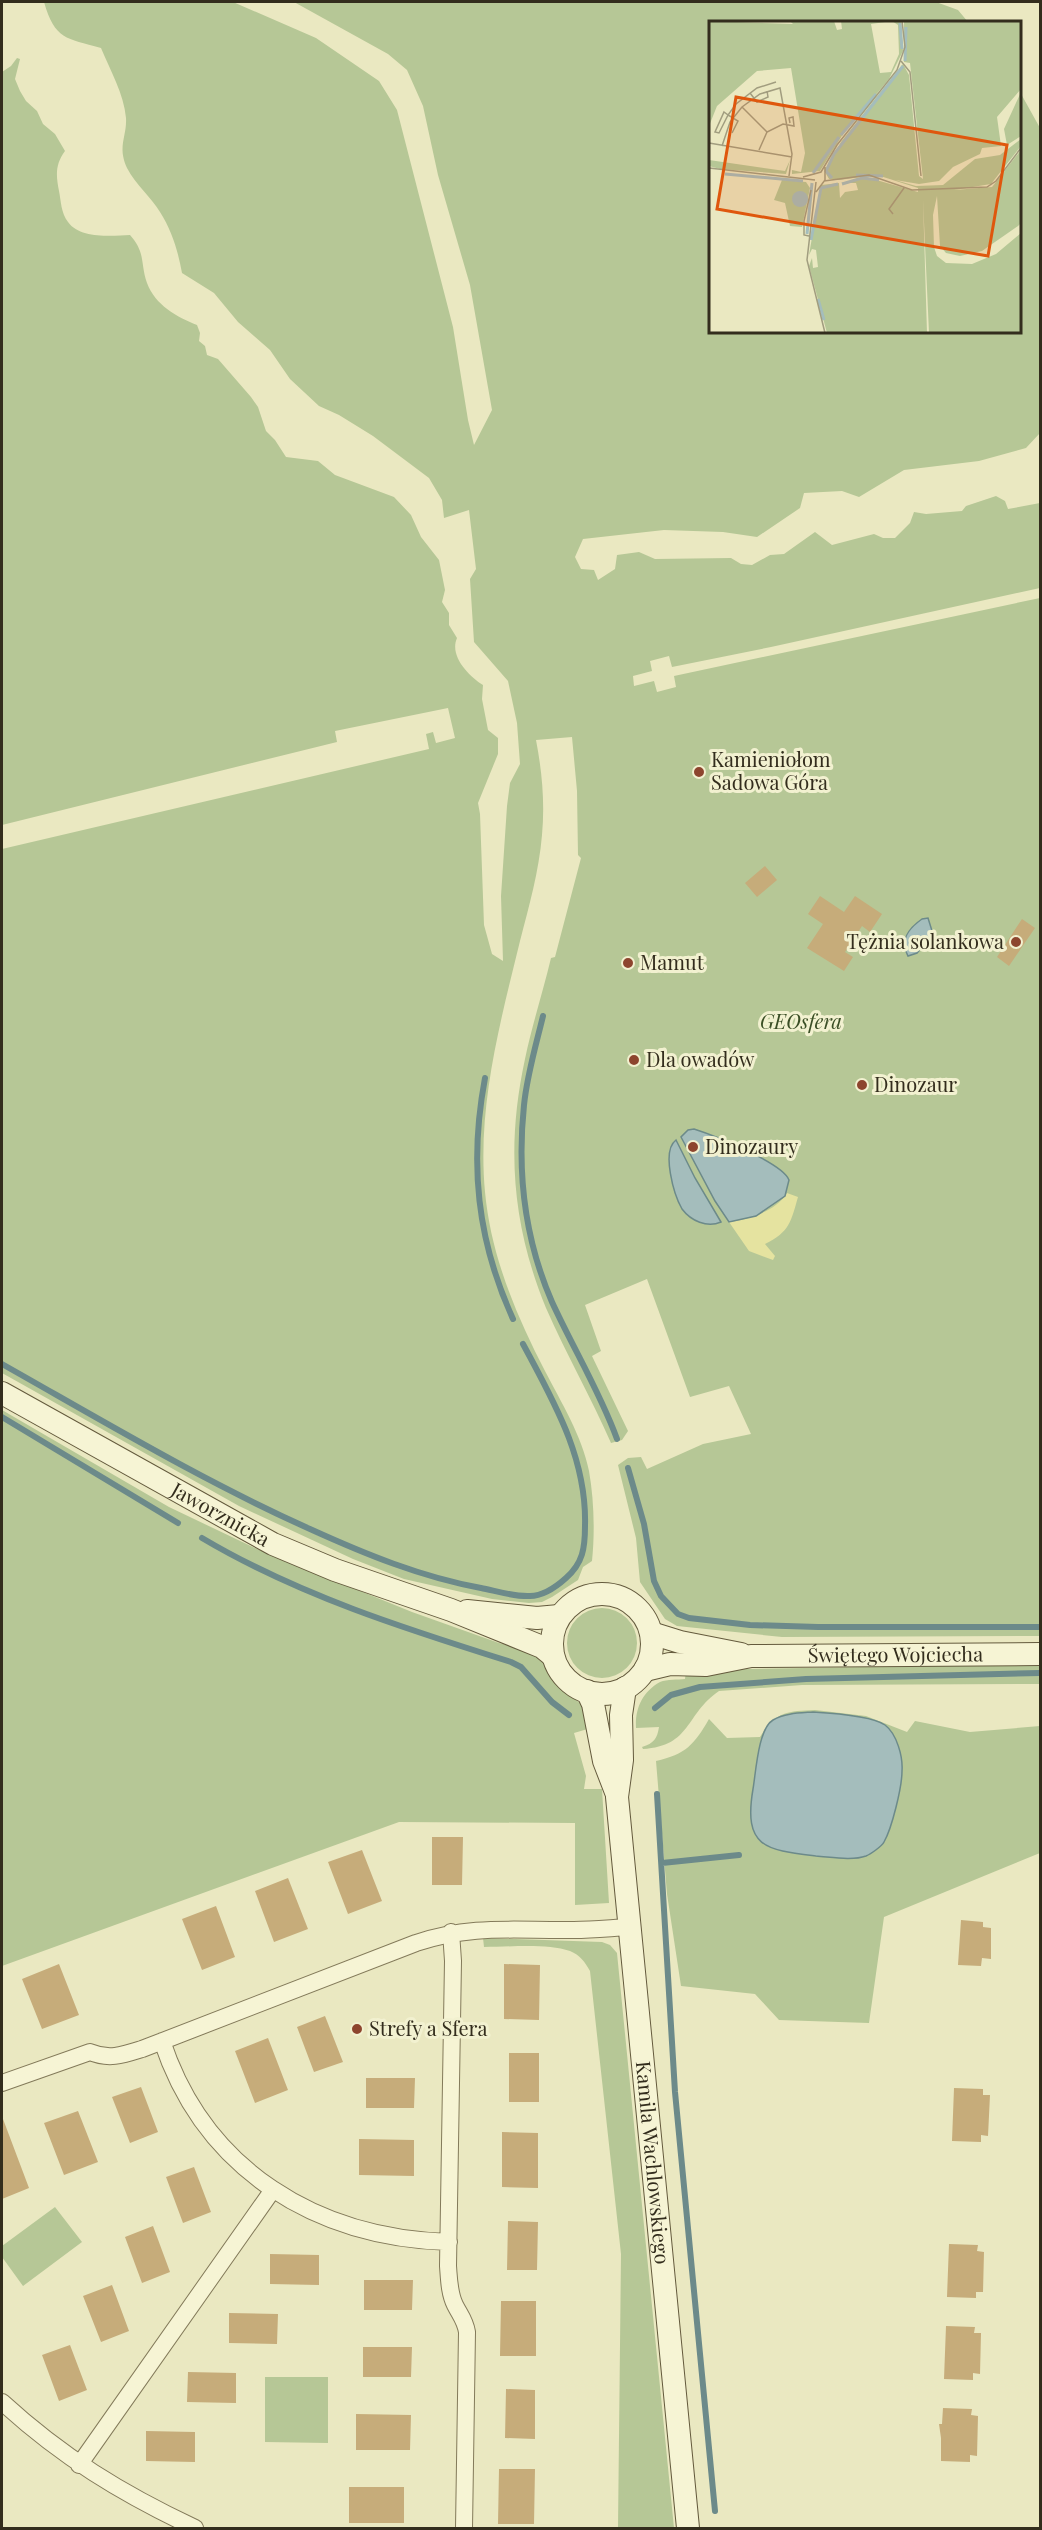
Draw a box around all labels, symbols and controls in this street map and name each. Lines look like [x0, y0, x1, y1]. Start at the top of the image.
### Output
inset map [709, 21, 1021, 333]
place label: Kamieniołom Sadowa Góra [711, 745, 831, 795]
marker: Kamieniołom Sadowa Góra [692, 765, 706, 779]
place label: Tężnia solankowa [846, 927, 1004, 954]
marker: Tężnia solankowa [1009, 935, 1023, 949]
place label: Mamut [640, 948, 705, 975]
marker: Mamut [621, 956, 635, 970]
park label: GEOsfera [760, 1007, 842, 1034]
place label: Dla owadów [646, 1045, 755, 1072]
marker: Dla owadów [627, 1053, 641, 1067]
place label: Dinozaur [874, 1070, 957, 1097]
marker: Dinozaur [855, 1078, 869, 1092]
place label: Dinozaury [705, 1132, 798, 1159]
marker: Dinozaury [686, 1140, 700, 1154]
street label: Jaworznicka [166, 1475, 275, 1552]
street label: Świętego Wojciecha [808, 1639, 983, 1668]
place label: Strefy a Sfera [369, 2014, 487, 2041]
marker: Strefy a Sfera [350, 2022, 364, 2036]
street label: Kamila Wachlowskiego [631, 2060, 677, 2265]

